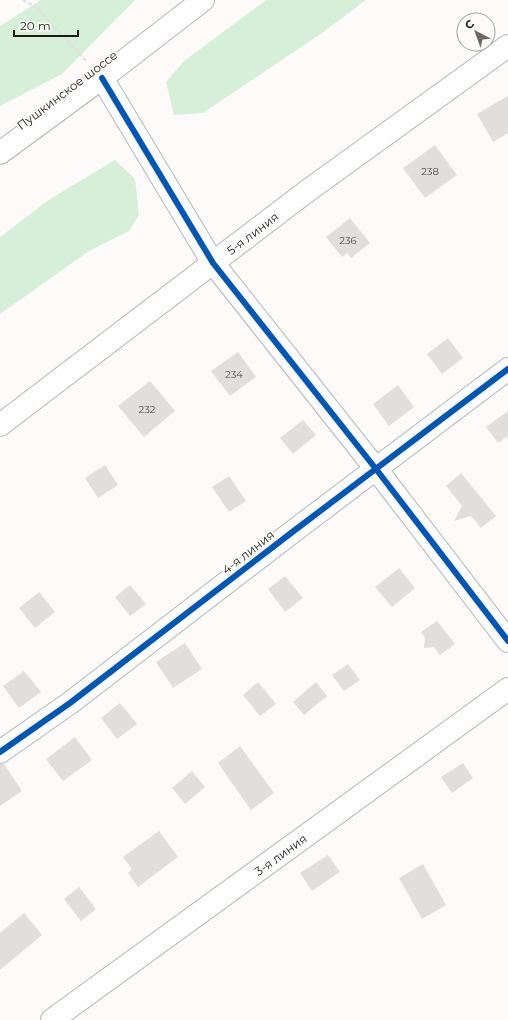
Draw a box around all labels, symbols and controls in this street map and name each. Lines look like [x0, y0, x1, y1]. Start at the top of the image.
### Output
scale bar [14, 12, 78, 38]
north arrow [456, 12, 496, 52]
text: С [462, 17, 477, 32]
text: 20 m [20, 18, 51, 33]
street label: Пушкинское шоссе [14, 47, 120, 133]
house number: 238 [421, 165, 439, 178]
street label: 5-я линия [223, 208, 281, 257]
house number: 236 [339, 234, 357, 247]
house number: 234 [225, 368, 243, 381]
house number: 232 [139, 403, 156, 416]
street label: 4-я линия [219, 527, 277, 577]
street label: 3-я линия [251, 830, 309, 878]

